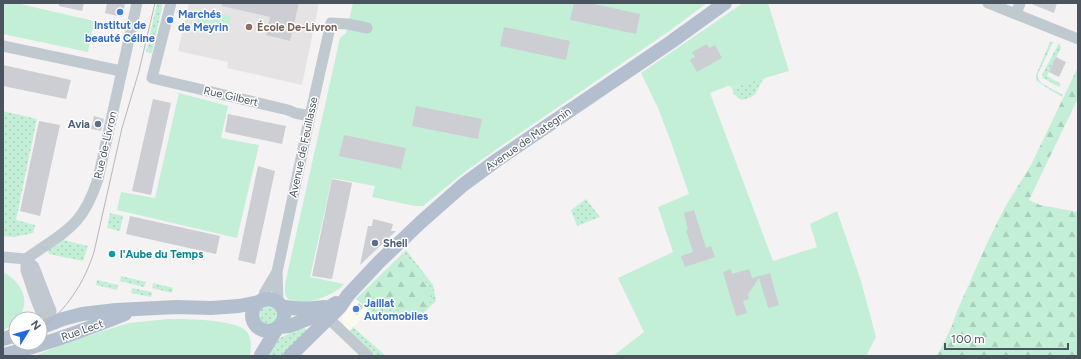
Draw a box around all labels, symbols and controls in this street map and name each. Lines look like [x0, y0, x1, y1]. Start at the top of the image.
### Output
marker: Institut de beauté Céline [115, 7, 125, 17]
place label: Marchés de Meyrin [178, 8, 228, 34]
marker: Marchés de Meyrin [165, 15, 175, 25]
place label: Institut de beauté Céline [85, 19, 155, 45]
place label: École De-Livron [257, 20, 337, 34]
marker: École De-Livron [244, 22, 254, 32]
street label: Rue Gilbert [202, 84, 259, 109]
street label: Avenue de Feuillasse [286, 96, 320, 199]
street label: Avenue de Mategnin [483, 105, 574, 174]
street label: Rue de-Livron [91, 110, 120, 180]
place label: Avia [68, 118, 90, 131]
marker: Avia [93, 119, 103, 129]
place label: Shell [383, 237, 408, 250]
marker: Shell [370, 238, 380, 248]
place label: l'Aube du Temps [120, 248, 203, 261]
marker: l'Aube du Temps [107, 249, 117, 259]
place label: Jaillat Automobiles [364, 297, 428, 323]
marker: Jaillat Automobiles [351, 304, 361, 314]
north arrow [8, 311, 48, 351]
street label: Rue Lect [59, 317, 105, 344]
text: N [28, 318, 43, 333]
scale bar [945, 325, 1068, 351]
text: 100 m [951, 332, 985, 346]

